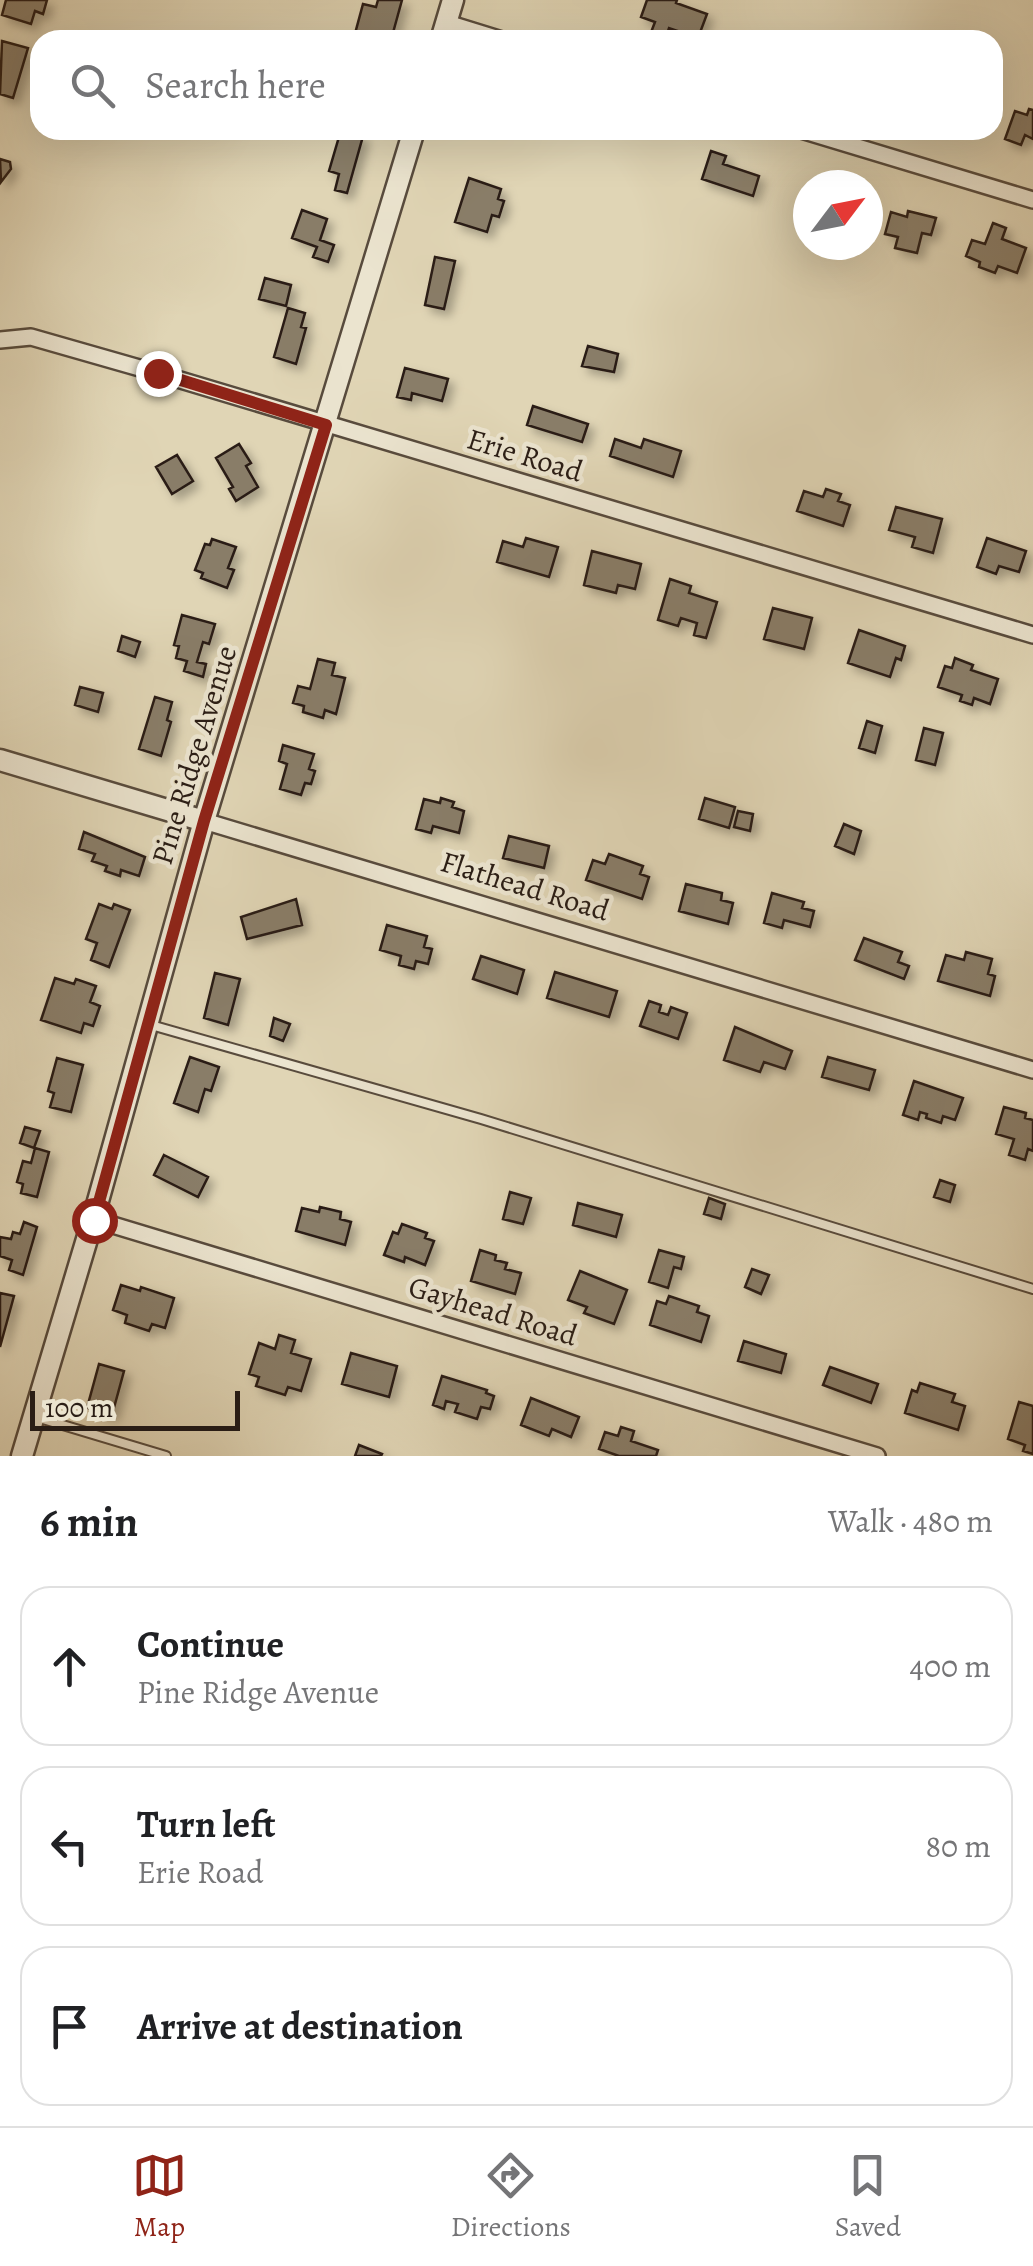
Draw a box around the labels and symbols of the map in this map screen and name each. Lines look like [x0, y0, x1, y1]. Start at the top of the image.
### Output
north arrow [793, 170, 883, 260]
route end [136, 351, 182, 397]
street label: Erie Road [462, 419, 588, 492]
street label: Pine Ridge Avenue [142, 641, 246, 869]
street label: Flathead Road [436, 841, 615, 931]
route start [72, 1198, 118, 1244]
street label: Gayhead Road [404, 1266, 583, 1356]
scale bar [30, 1386, 240, 1430]

